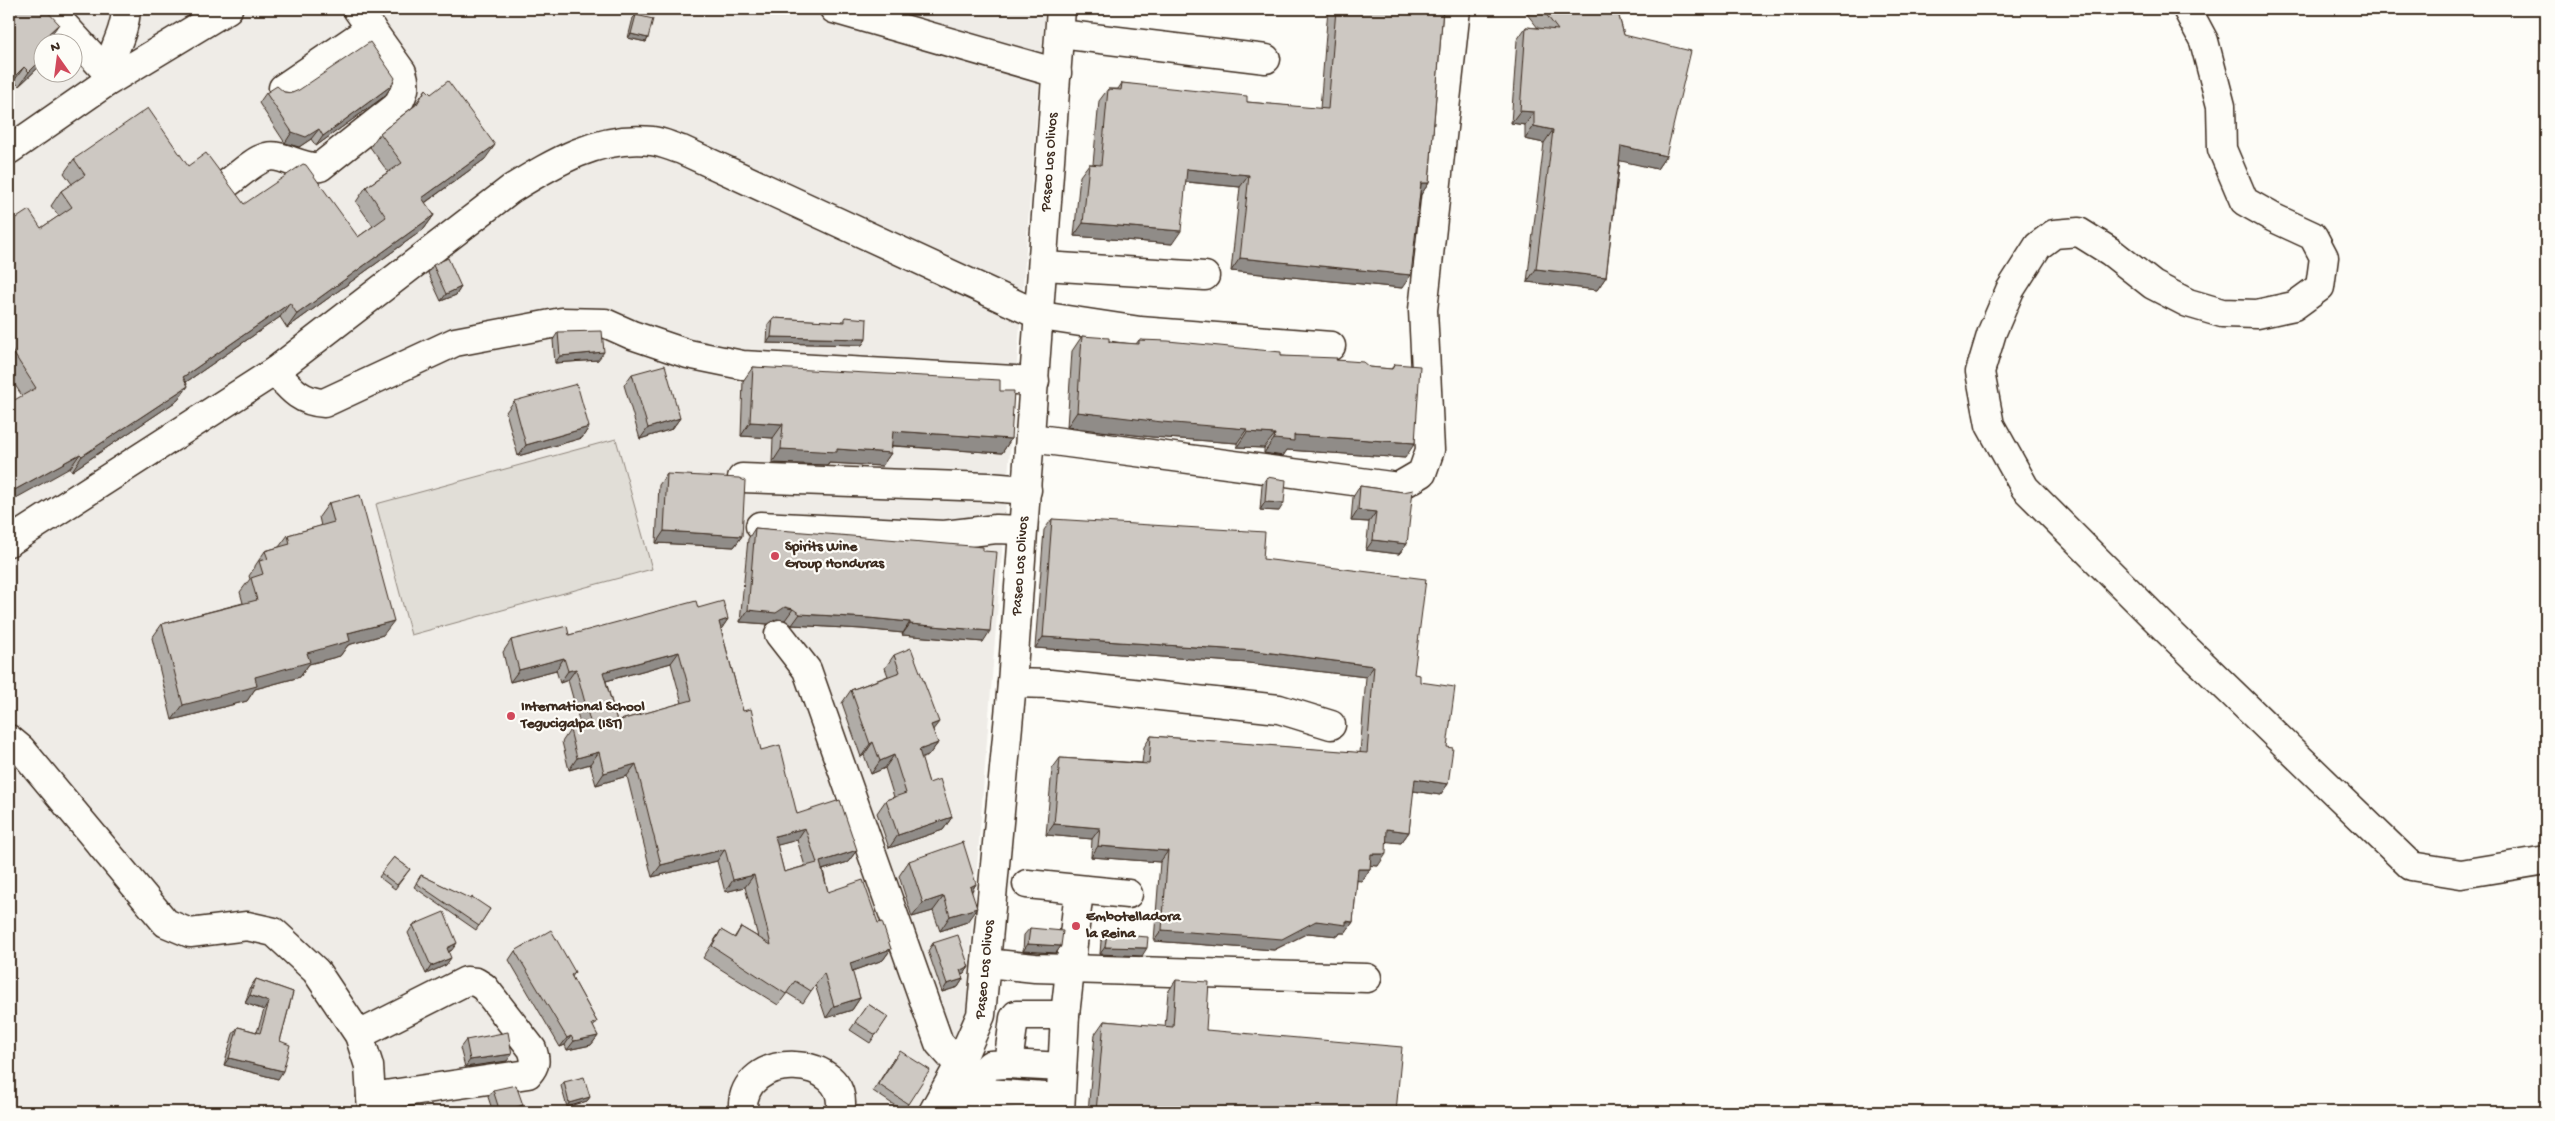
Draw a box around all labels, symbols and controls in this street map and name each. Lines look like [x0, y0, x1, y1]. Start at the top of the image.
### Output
north arrow [32, 32, 82, 82]
text: N [49, 38, 62, 57]
street label: Paseo Los Olivos [1037, 112, 1062, 213]
street label: Paseo Los Olivos [1008, 515, 1033, 617]
place label: Spirits Wine Group Honduras [785, 538, 885, 573]
marker: Spirits Wine Group Honduras [769, 550, 781, 562]
place label: International School Tegucigalpa (IST) [520, 698, 646, 733]
marker: International School Tegucigalpa (IST) [505, 710, 517, 722]
place label: Embotelladora la Reina [1085, 908, 1181, 943]
street label: Paseo Los Olivos [972, 919, 999, 1021]
marker: Embotelladora la Reina [1070, 920, 1082, 932]

